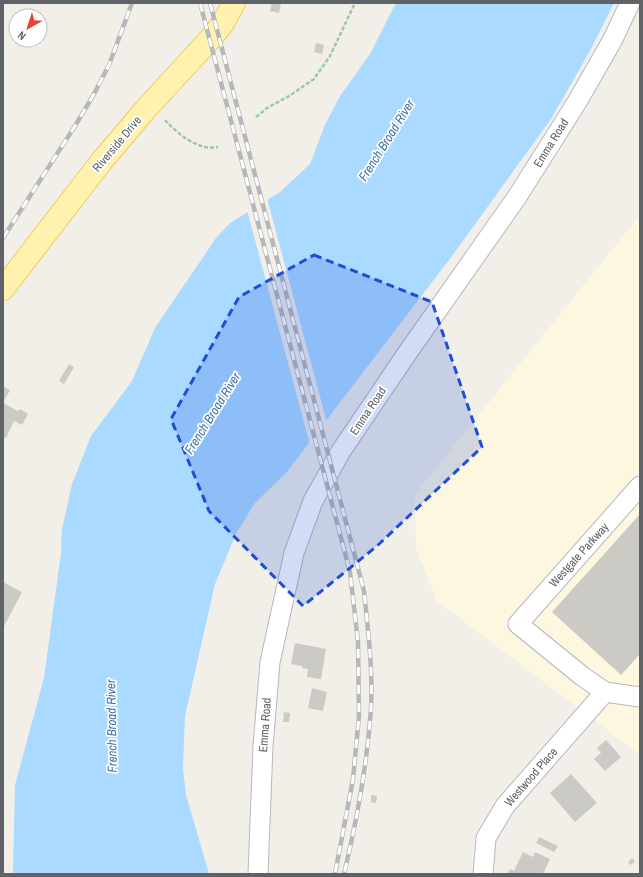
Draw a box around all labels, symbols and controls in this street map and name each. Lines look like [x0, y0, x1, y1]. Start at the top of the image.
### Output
north arrow [8, 8, 48, 48]
text: N [15, 28, 29, 43]
water label: French Broad River [355, 96, 419, 184]
street label: Riverside Drive [89, 113, 145, 175]
street label: Emma Road [530, 116, 572, 170]
water label: French Broad River [181, 369, 245, 457]
street label: Emma Road [346, 384, 390, 438]
street label: Westgate Parkway [546, 519, 612, 591]
water label: French Broad River [102, 679, 121, 773]
street label: Emma Road [255, 697, 275, 753]
street label: Westwood Place [501, 744, 561, 810]

